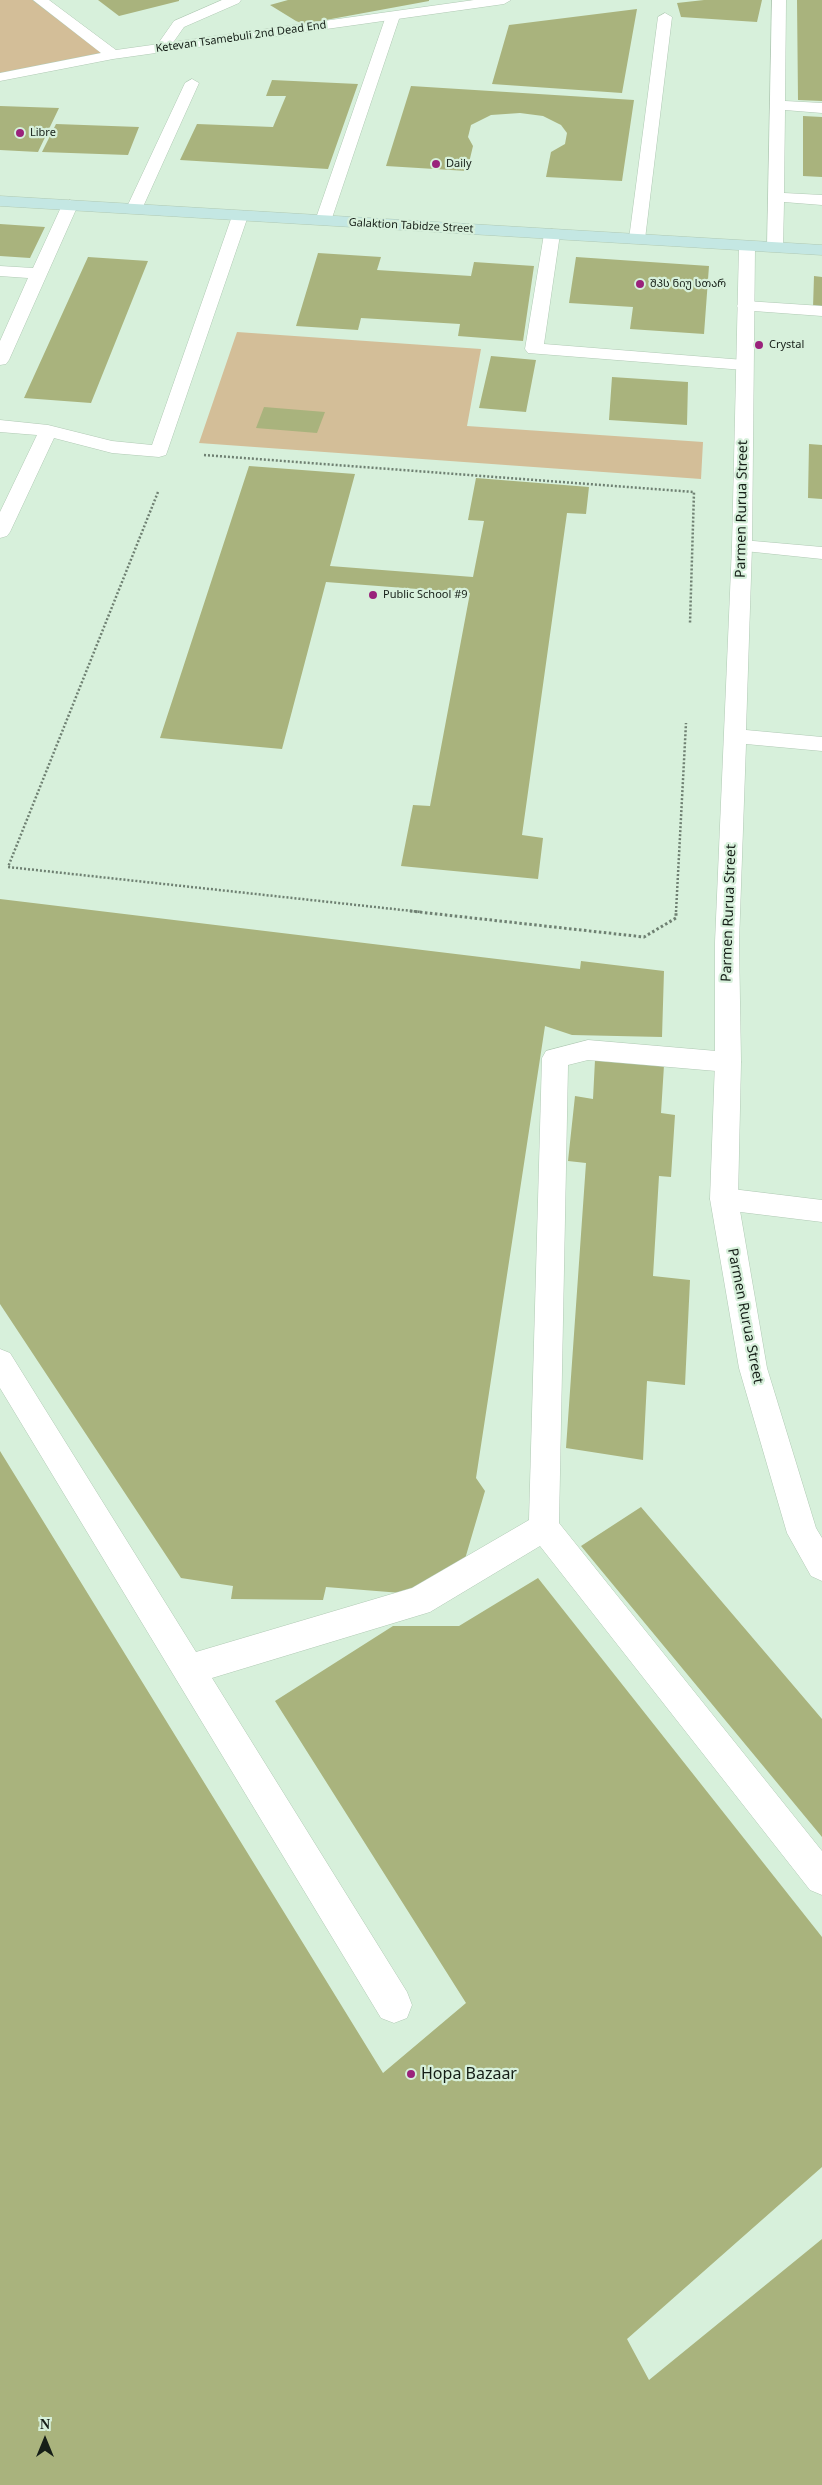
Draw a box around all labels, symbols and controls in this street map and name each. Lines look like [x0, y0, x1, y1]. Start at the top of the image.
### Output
street label: Ketevan Tsamebuli 2nd Dead End [155, 18, 327, 56]
place label: Libre [30, 126, 56, 140]
marker: Libre [14, 127, 26, 139]
place label: Daily [446, 157, 471, 171]
marker: Daily [430, 158, 442, 170]
street label: Galaktion Tabidze Street [348, 216, 474, 236]
place label: შპს ნიუ სთარ [650, 277, 726, 291]
marker: შპს ნიუ სთარ [634, 278, 646, 290]
place label: Crystal [769, 338, 804, 352]
marker: Crystal [753, 339, 765, 351]
street label: Parmen Rurua Street [732, 440, 752, 578]
place label: Public School #9 [383, 588, 468, 602]
marker: Public School #9 [367, 589, 379, 601]
street label: Parmen Rurua Street [718, 844, 740, 982]
street label: Parmen Rurua Street [724, 1247, 766, 1385]
place label: Hopa Bazaar [421, 2064, 517, 2084]
marker: Hopa Bazaar [405, 2068, 417, 2080]
north arrow [20, 2415, 70, 2465]
text: N [40, 2417, 50, 2432]

